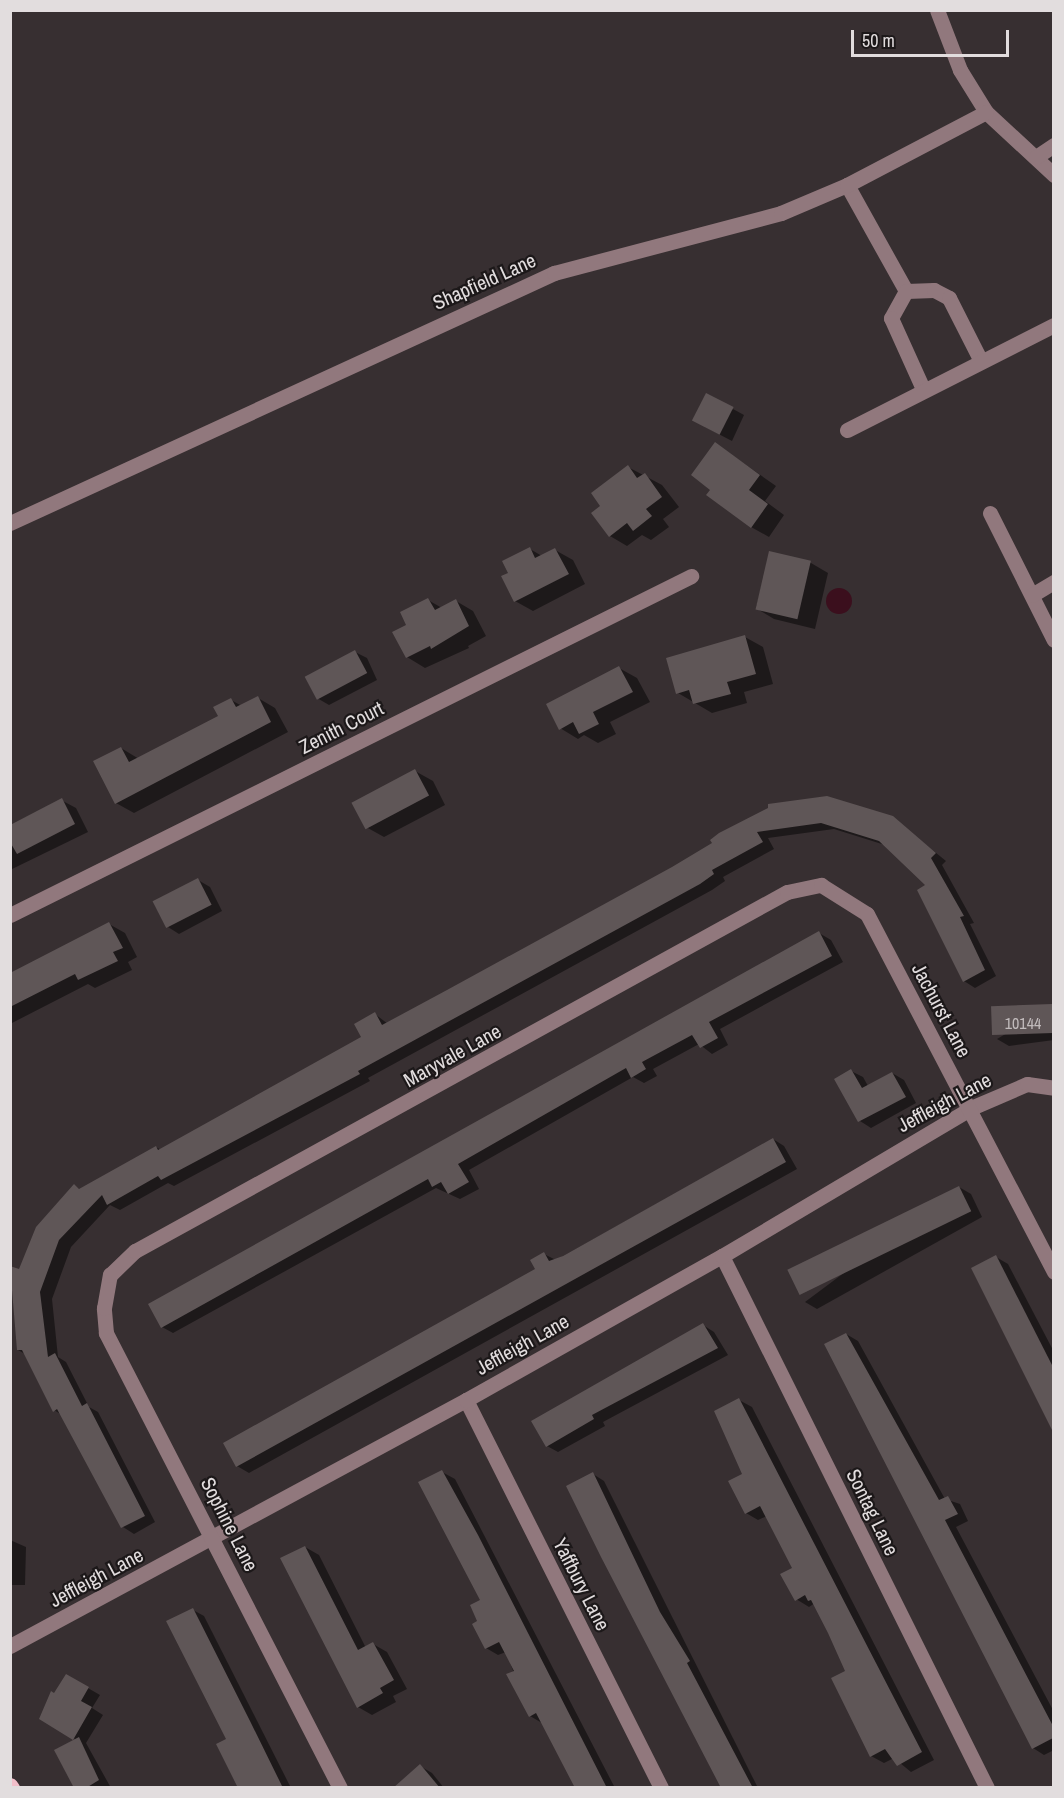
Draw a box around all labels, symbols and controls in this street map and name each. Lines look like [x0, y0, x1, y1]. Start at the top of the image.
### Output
scale bar [854, 18, 1012, 56]
text: 50 m [862, 28, 895, 53]
street label: Shapfield Lane [429, 248, 539, 314]
street label: Zenith Court [295, 696, 387, 758]
street label: Jachurst Lane [907, 959, 977, 1061]
house number: 10144 [1005, 1013, 1041, 1033]
street label: Maryvale Lane [399, 1018, 505, 1092]
street label: Jeffleigh Lane [893, 1067, 995, 1137]
street label: Jeffleigh Lane [471, 1309, 573, 1379]
street label: Sontag Lane [842, 1465, 904, 1559]
street label: Sophine Lane [196, 1473, 264, 1575]
street label: Yaffbury Lane [548, 1534, 616, 1634]
street label: Jeffleigh Lane [45, 1542, 147, 1612]

